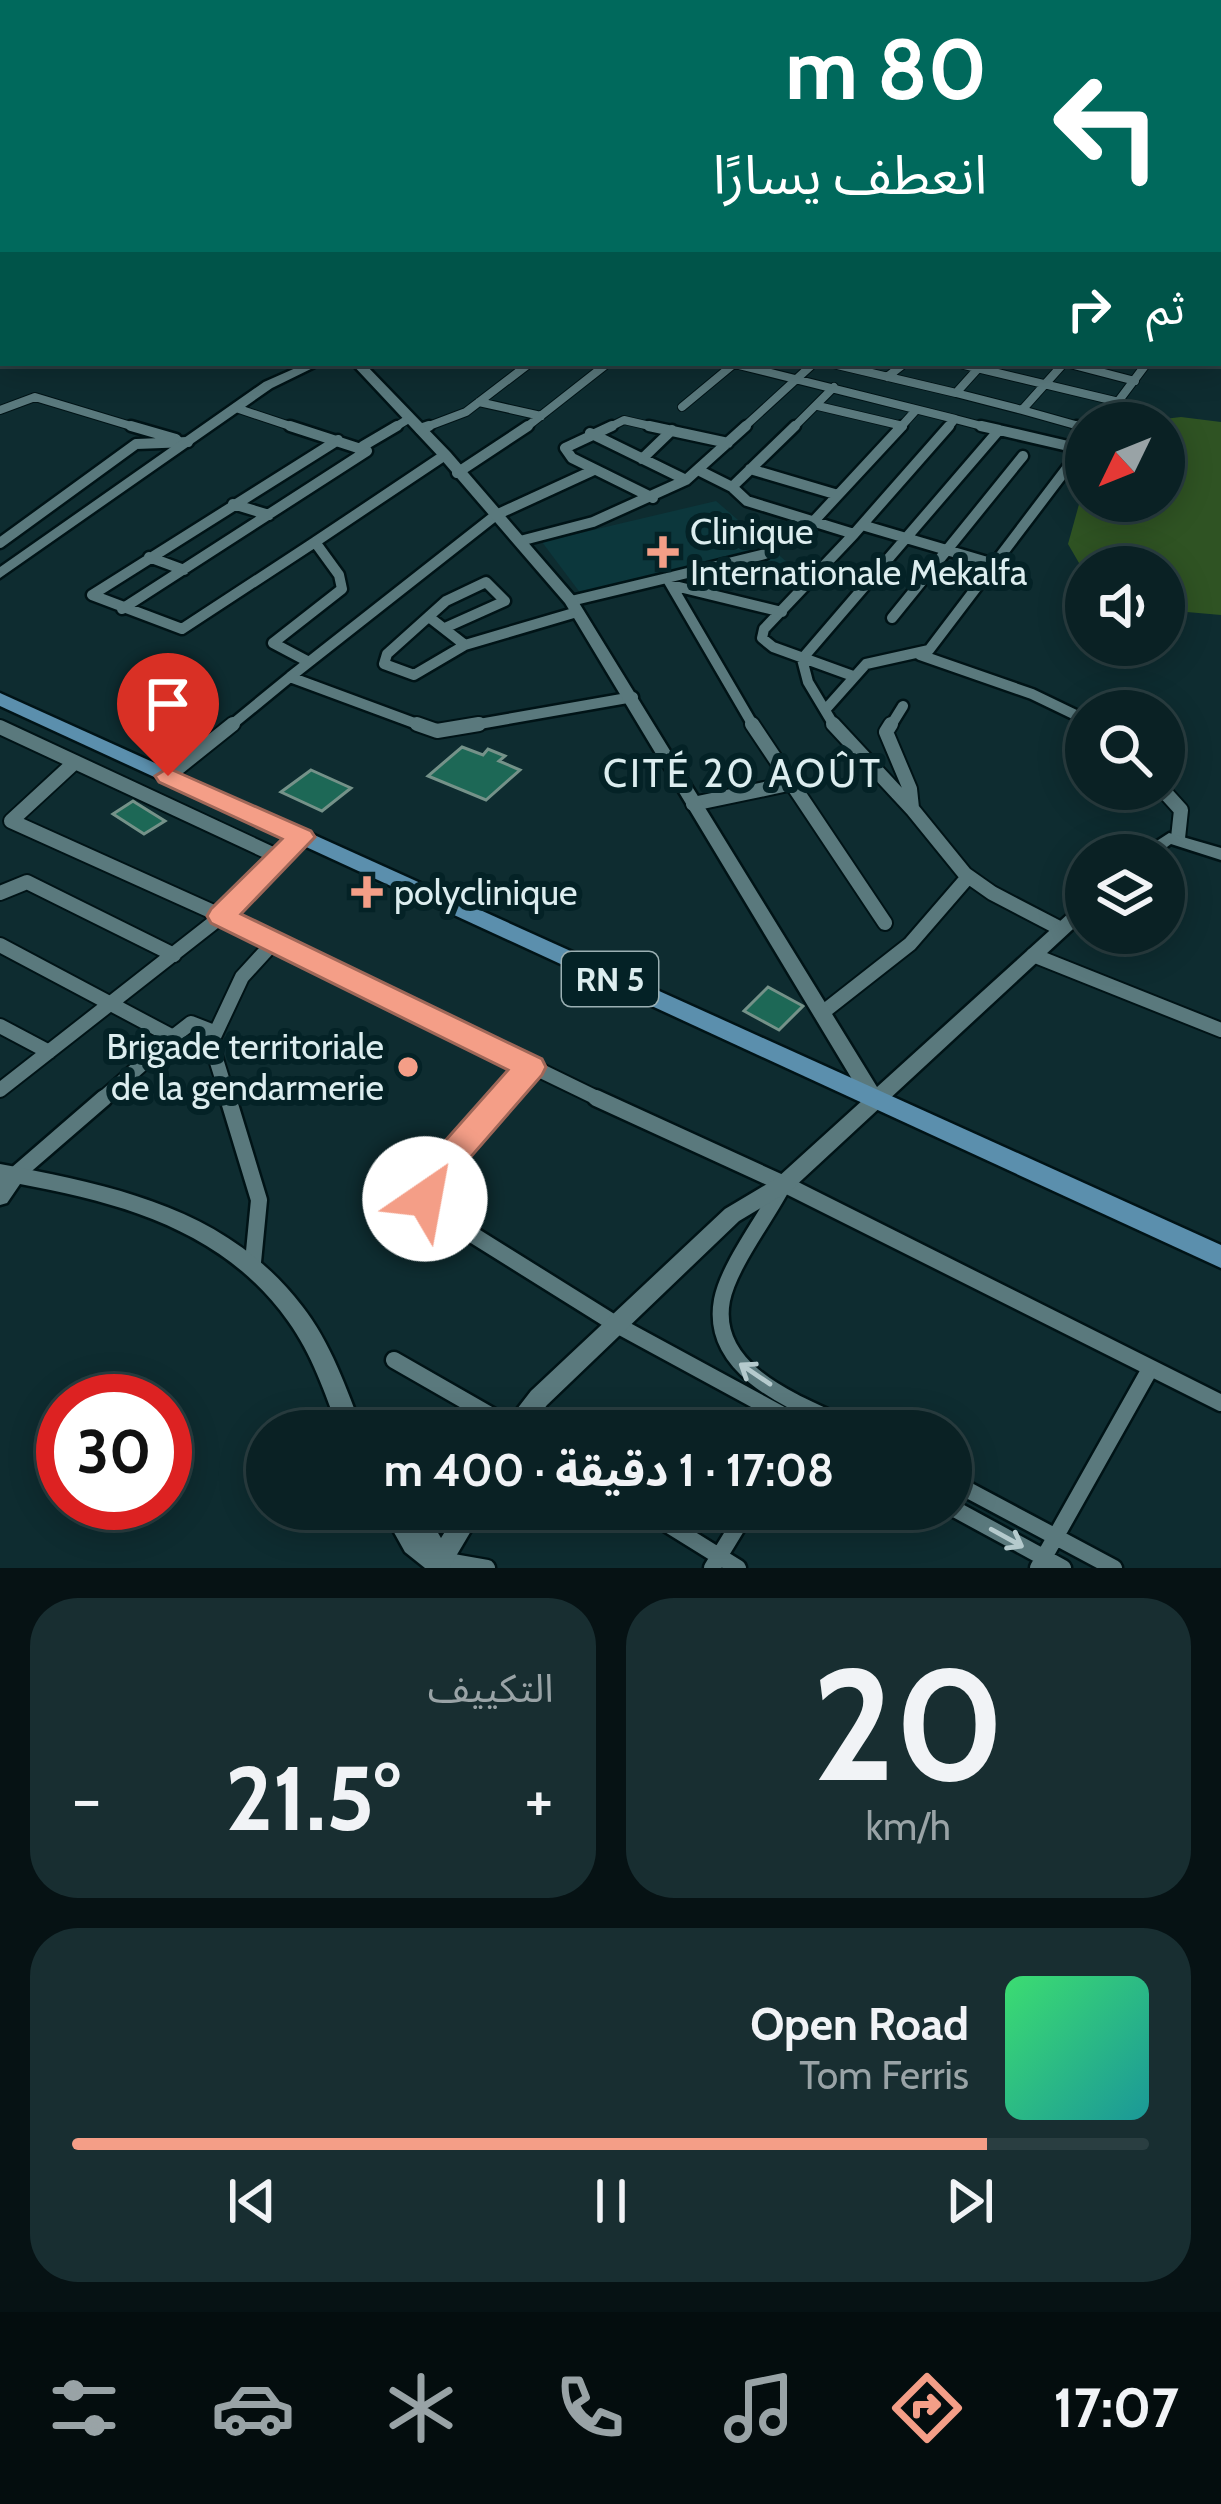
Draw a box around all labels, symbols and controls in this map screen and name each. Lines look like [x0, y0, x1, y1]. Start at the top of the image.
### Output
text: 80 m [785, 18, 987, 120]
icon: left [1029, 48, 1185, 204]
text: انعطف يسارًا [713, 142, 987, 208]
icon: right [1056, 276, 1122, 342]
text: ثم [1146, 281, 1185, 335]
north arrow [1065, 402, 1185, 522]
map controls [1065, 402, 1185, 954]
place label: Clinique Internationale Mekalfa [690, 509, 1027, 594]
marker: Clinique Internationale Mekalfa [647, 536, 679, 568]
button: sound [1065, 546, 1185, 666]
pin [117, 653, 219, 776]
icon: arrive [135, 671, 201, 737]
button: search [1065, 690, 1185, 810]
district label: CITÉ 20 AOÛT [603, 749, 883, 797]
button: layers [1065, 834, 1185, 954]
place label: polyclinique [394, 870, 578, 914]
marker: polyclinique [351, 876, 383, 908]
road number: RN 5 [562, 952, 658, 1006]
place label: Brigade territoriale de la gendarmerie [106, 1024, 384, 1109]
marker: Brigade territoriale de la gendarmerie [395, 1054, 421, 1080]
position arrow [362, 1136, 488, 1262]
one-way arrow [739, 1362, 772, 1387]
speed limit sign: 30 [36, 1374, 192, 1530]
text: 17:08 · 1 دقيقة · 400 m [384, 1443, 834, 1497]
one-way arrow [988, 1526, 1023, 1550]
text: 20 [812, 1629, 1005, 1819]
text: التكييف [428, 1664, 554, 1712]
text: 21.5° [225, 1743, 400, 1853]
text: − [72, 1758, 101, 1839]
text: + [524, 1758, 553, 1839]
text: km/h [866, 1802, 951, 1850]
text: Open Road [750, 1997, 969, 2051]
text: Tom Ferris [799, 2051, 969, 2099]
icon: previous [219, 2168, 285, 2234]
icon: pause [578, 2168, 644, 2234]
icon: next [937, 2168, 1003, 2234]
icon: filters [42, 2366, 126, 2450]
icon: car [211, 2366, 295, 2450]
icon: climate [379, 2366, 463, 2450]
icon: phone [548, 2366, 632, 2450]
icon: music [717, 2366, 801, 2450]
icon: directions [885, 2366, 969, 2450]
text: 17:07 [1054, 2375, 1179, 2441]

